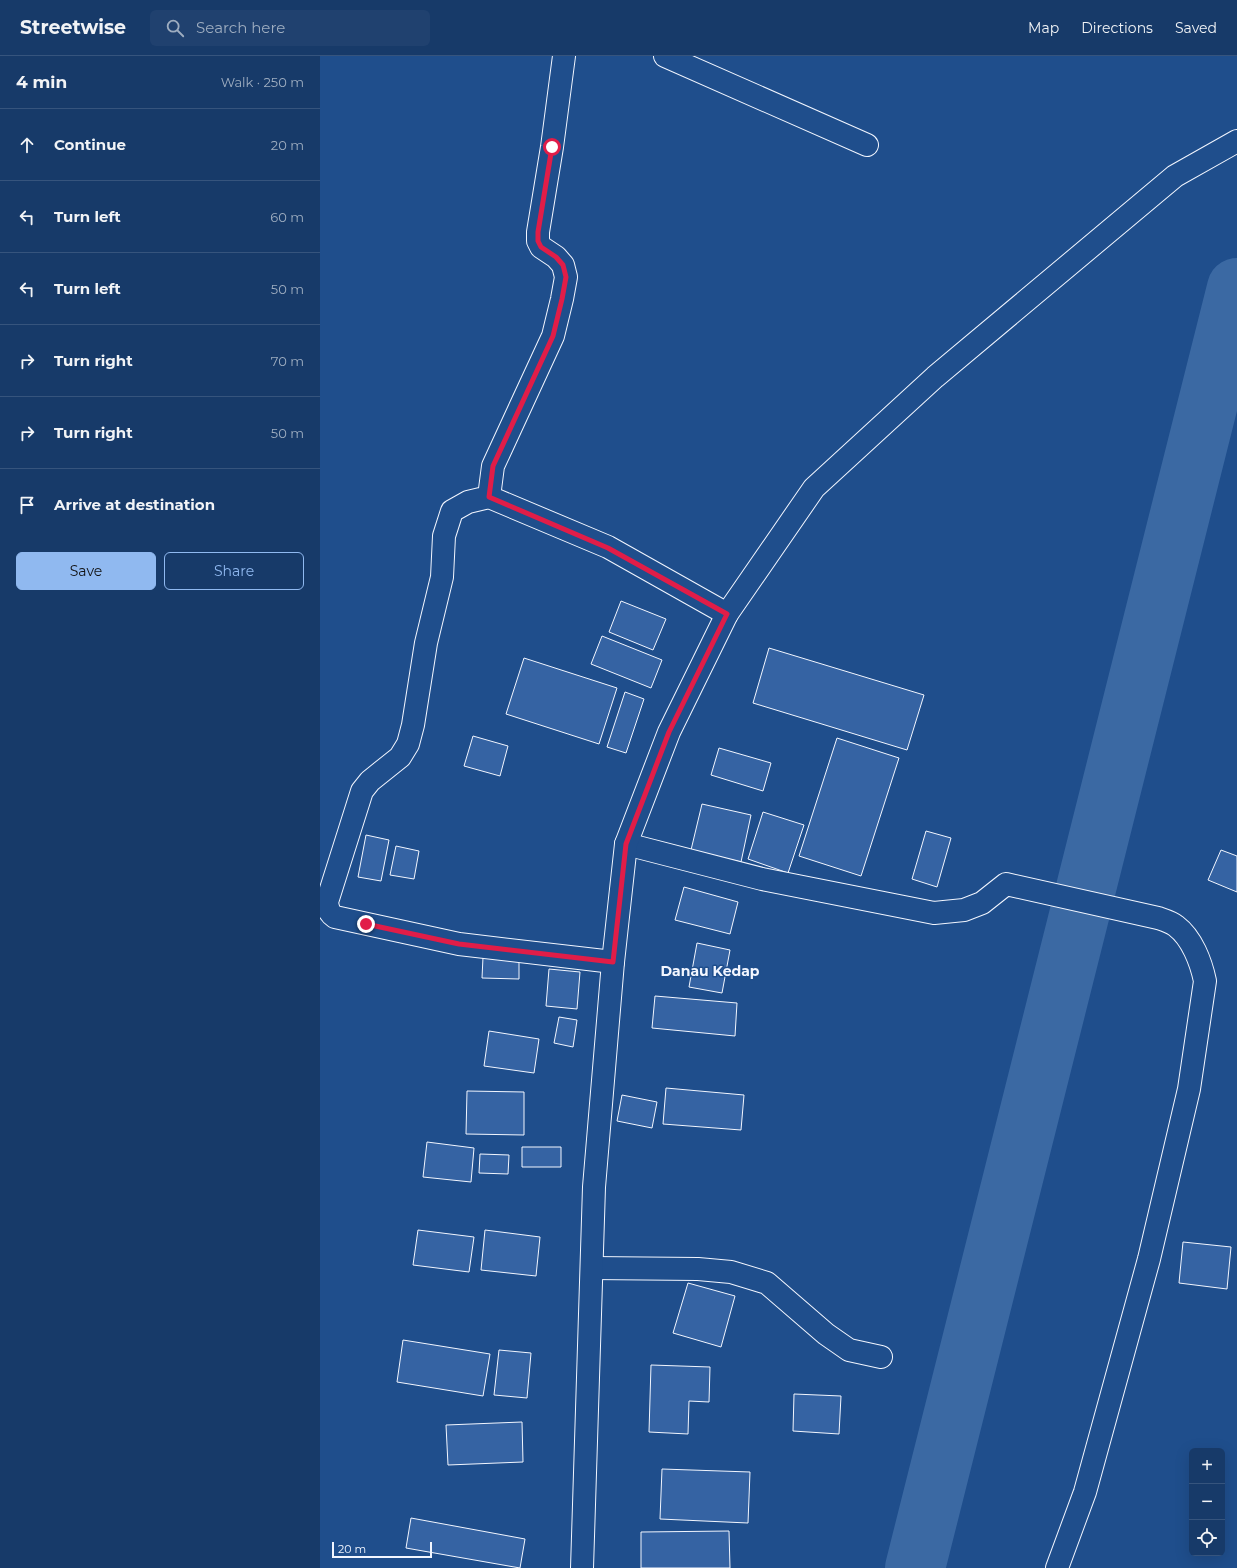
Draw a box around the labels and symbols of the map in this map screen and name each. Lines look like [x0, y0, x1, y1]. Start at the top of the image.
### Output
route start [543, 138, 561, 156]
route end [357, 915, 375, 933]
district label: Danau Kedap [661, 962, 760, 980]
scale bar [332, 1540, 432, 1559]

